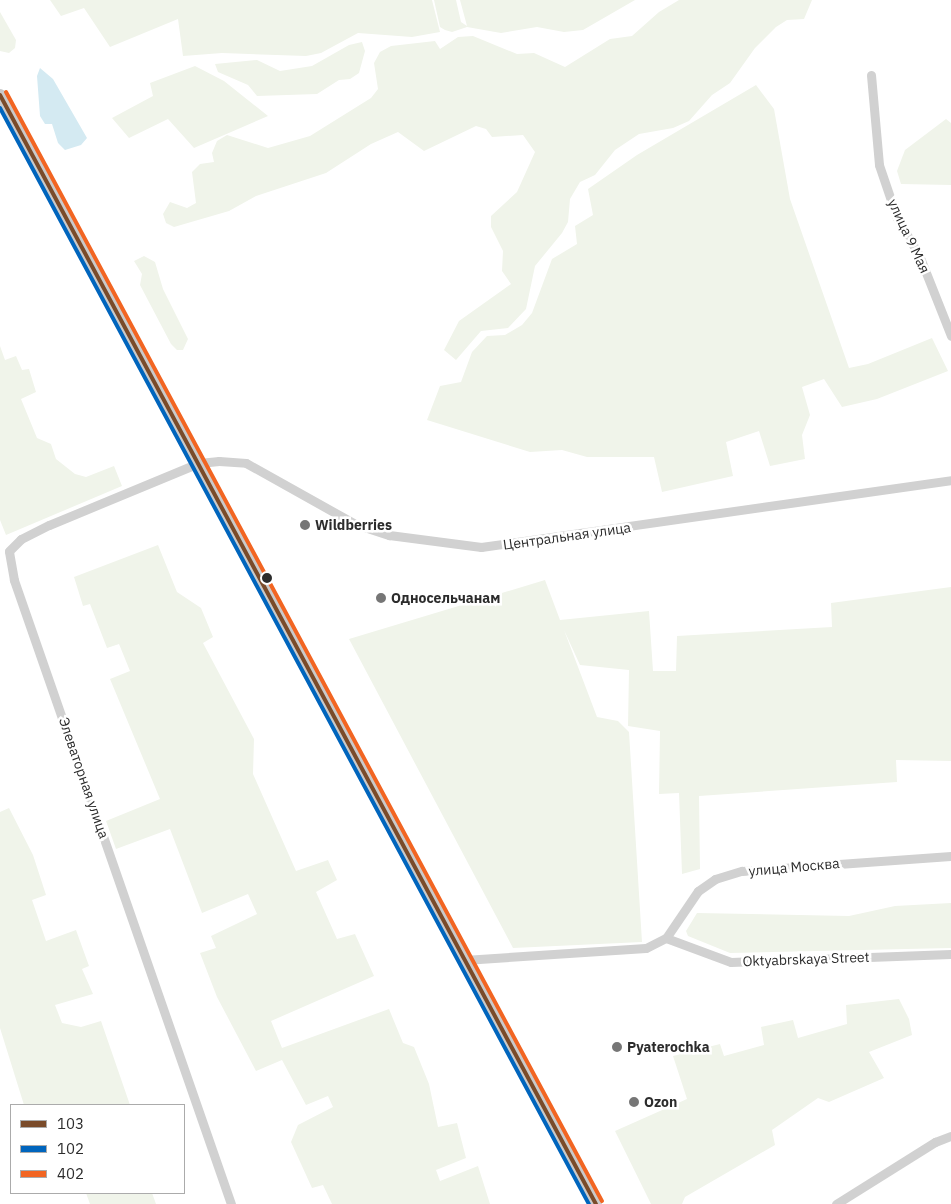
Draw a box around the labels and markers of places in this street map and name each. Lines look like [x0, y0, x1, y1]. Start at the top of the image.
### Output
place label: Wildberries [315, 517, 392, 533]
marker: Wildberries [299, 519, 311, 531]
unlabelled marker [262, 573, 272, 583]
place label: Односельчанам [391, 590, 500, 606]
marker: Односельчанам [375, 592, 387, 604]
place label: Pyaterochka [627, 1039, 710, 1055]
marker: Pyaterochka [611, 1041, 623, 1053]
place label: Ozon [644, 1094, 677, 1110]
marker: Ozon [628, 1096, 640, 1108]

